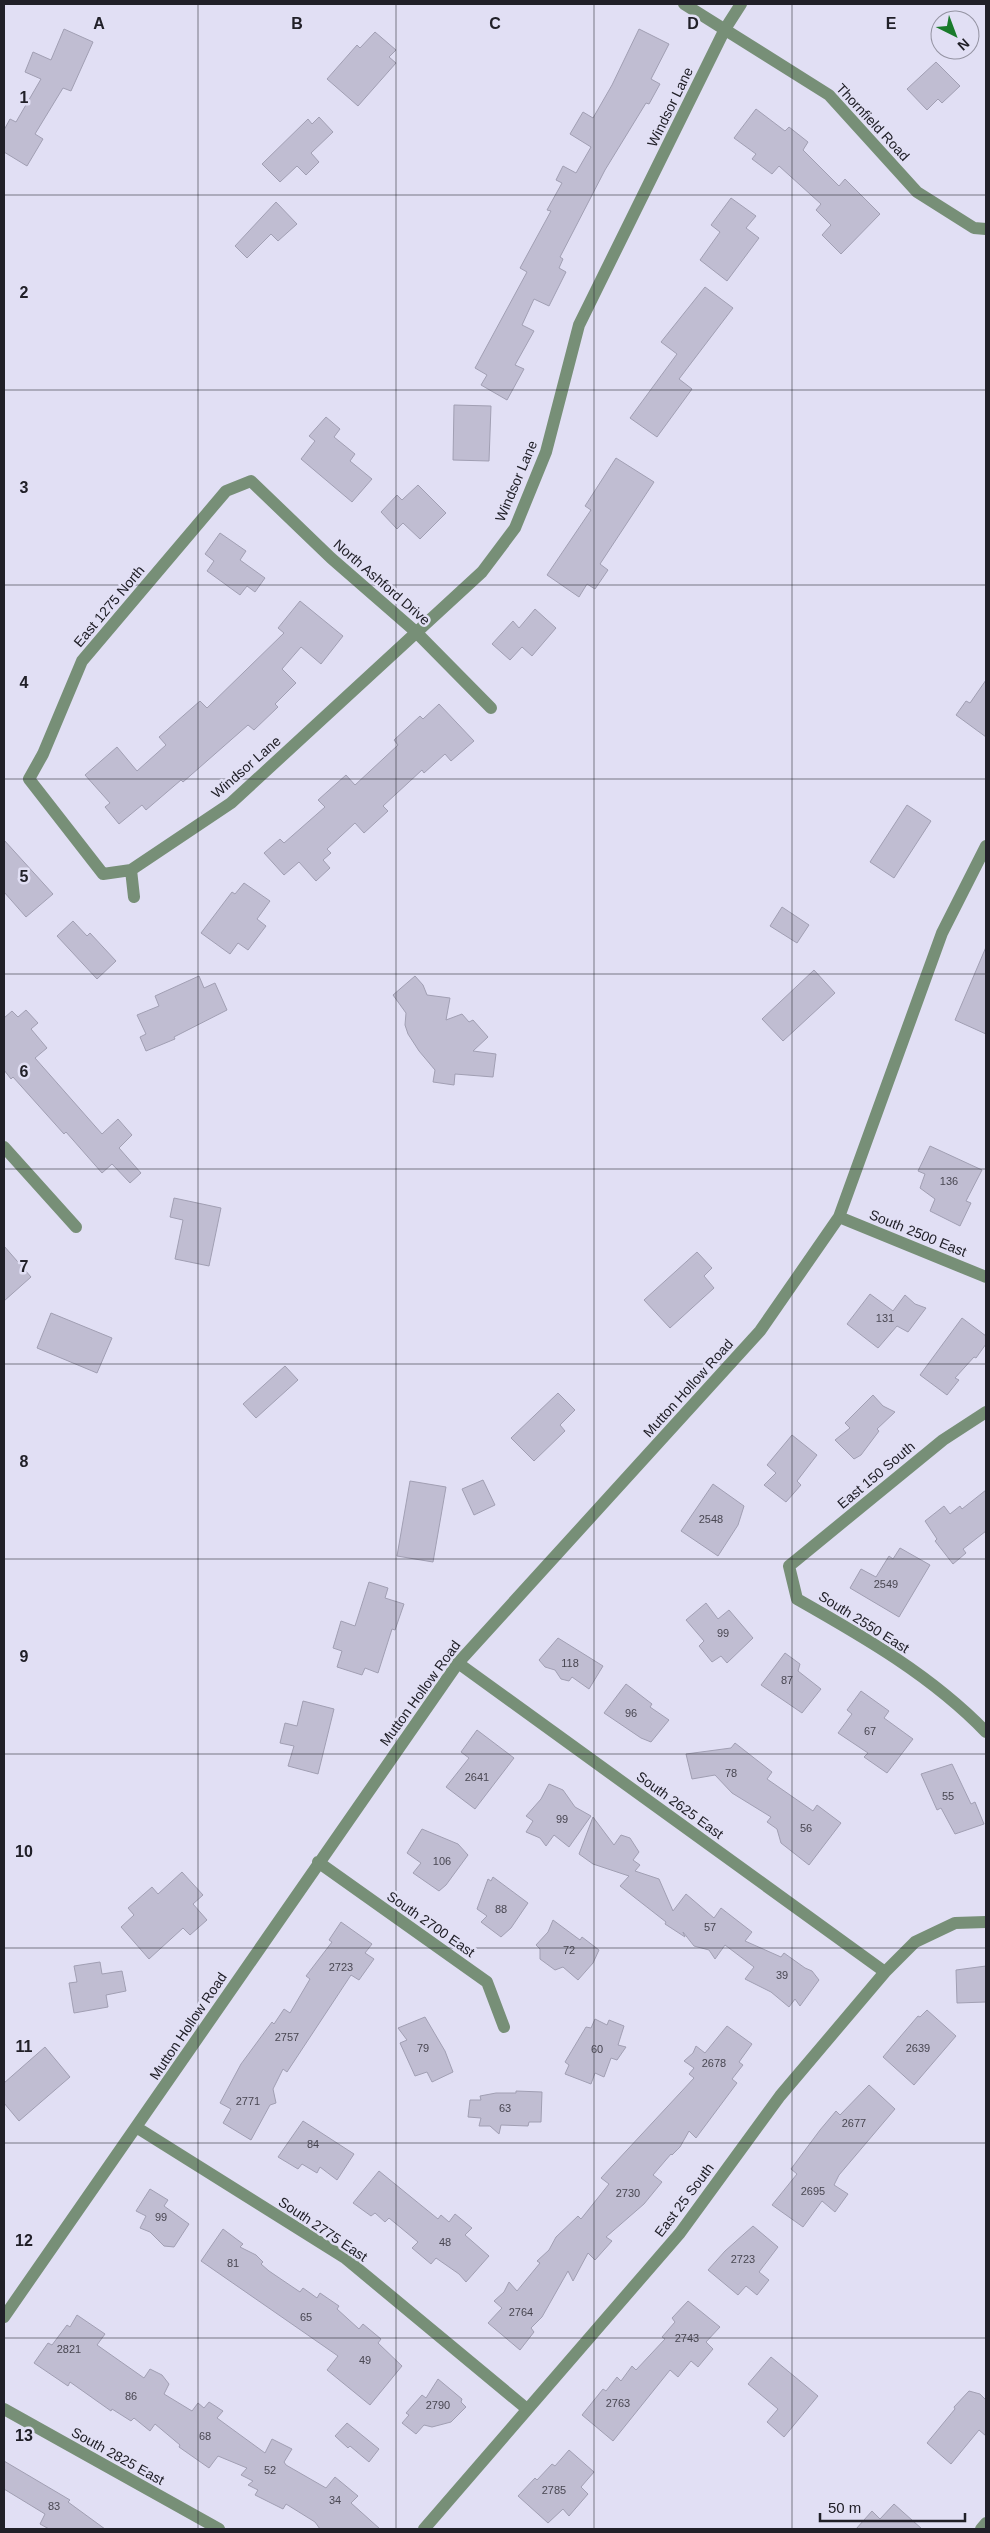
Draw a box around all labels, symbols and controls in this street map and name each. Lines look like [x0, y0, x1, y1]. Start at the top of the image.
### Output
north arrow [930, 10, 980, 60]
text: A [93, 15, 105, 32]
text: B [291, 15, 303, 32]
text: C [489, 15, 501, 32]
text: D [687, 15, 699, 32]
text: E [886, 15, 897, 32]
text: N [955, 35, 973, 54]
street label: Windsor Lane [644, 64, 696, 149]
street label: Thornfield Road [833, 80, 913, 164]
text: 1 [20, 89, 29, 106]
text: 2 [20, 284, 29, 301]
street label: Windsor Lane [492, 438, 540, 524]
text: 3 [20, 479, 29, 496]
street label: North Ashford Drive [331, 536, 434, 628]
street label: East 1275 North [70, 562, 148, 650]
text: 4 [20, 674, 29, 691]
street label: Windsor Lane [208, 732, 284, 801]
text: 5 [20, 868, 29, 885]
text: 6 [20, 1063, 29, 1080]
house number: 136 [940, 1175, 958, 1187]
street label: South 2500 East [867, 1206, 969, 1260]
text: 7 [20, 1258, 29, 1275]
house number: 131 [876, 1312, 894, 1324]
street label: Mutton Hollow Road [640, 1336, 736, 1440]
street label: East 150 South [834, 1438, 918, 1512]
text: 8 [20, 1453, 29, 1470]
house number: 2548 [699, 1513, 723, 1525]
house number: 2549 [874, 1578, 898, 1590]
street label: South 2550 East [816, 1588, 912, 1656]
house number: 99 [717, 1627, 729, 1639]
street label: Mutton Hollow Road [376, 1637, 464, 1749]
text: 9 [20, 1648, 29, 1665]
house number: 118 [561, 1657, 579, 1669]
house number: 87 [781, 1674, 793, 1686]
house number: 96 [625, 1707, 637, 1719]
house number: 67 [864, 1725, 876, 1737]
house number: 78 [725, 1767, 737, 1779]
street label: South 2625 East [633, 1768, 727, 1842]
house number: 2641 [465, 1771, 489, 1783]
house number: 55 [942, 1790, 954, 1802]
house number: 99 [556, 1813, 568, 1825]
house number: 56 [800, 1822, 812, 1834]
text: 10 [15, 1843, 33, 1860]
house number: 106 [433, 1855, 451, 1867]
street label: South 2700 East [384, 1888, 478, 1960]
house number: 88 [495, 1903, 507, 1915]
house number: 57 [704, 1921, 716, 1933]
house number: 72 [563, 1944, 575, 1956]
house number: 2723 [329, 1961, 353, 1973]
street label: Mutton Hollow Road [146, 1969, 230, 2083]
house number: 39 [776, 1969, 788, 1981]
house number: 2757 [275, 2031, 299, 2043]
text: 11 [16, 2038, 33, 2055]
house number: 79 [417, 2042, 429, 2054]
house number: 2639 [906, 2042, 930, 2054]
house number: 60 [591, 2043, 603, 2055]
house number: 2678 [702, 2057, 726, 2069]
house number: 2771 [236, 2095, 260, 2107]
house number: 63 [499, 2102, 511, 2114]
house number: 2677 [842, 2117, 866, 2129]
house number: 84 [307, 2138, 319, 2150]
street label: East 25 South [651, 2160, 717, 2240]
house number: 2695 [801, 2185, 825, 2197]
house number: 2730 [616, 2187, 640, 2199]
street label: South 2775 East [276, 2193, 370, 2265]
house number: 99 [155, 2211, 167, 2223]
text: 12 [15, 2232, 33, 2249]
house number: 48 [439, 2236, 451, 2248]
house number: 2723 [731, 2253, 755, 2265]
house number: 81 [227, 2257, 239, 2269]
house number: 2764 [509, 2306, 533, 2318]
house number: 65 [300, 2311, 312, 2323]
house number: 2743 [675, 2332, 699, 2344]
house number: 2821 [57, 2343, 81, 2355]
house number: 49 [359, 2354, 371, 2366]
house number: 86 [125, 2390, 137, 2402]
house number: 2763 [606, 2397, 630, 2409]
house number: 2790 [426, 2399, 450, 2411]
street label: South 2825 East [69, 2424, 167, 2488]
text: 13 [15, 2427, 33, 2444]
house number: 68 [199, 2430, 211, 2442]
house number: 52 [264, 2464, 276, 2476]
house number: 2785 [542, 2484, 566, 2496]
scale bar [820, 2490, 965, 2522]
house number: 34 [329, 2494, 341, 2506]
text: 50 m [828, 2499, 861, 2516]
house number: 83 [48, 2500, 60, 2512]

